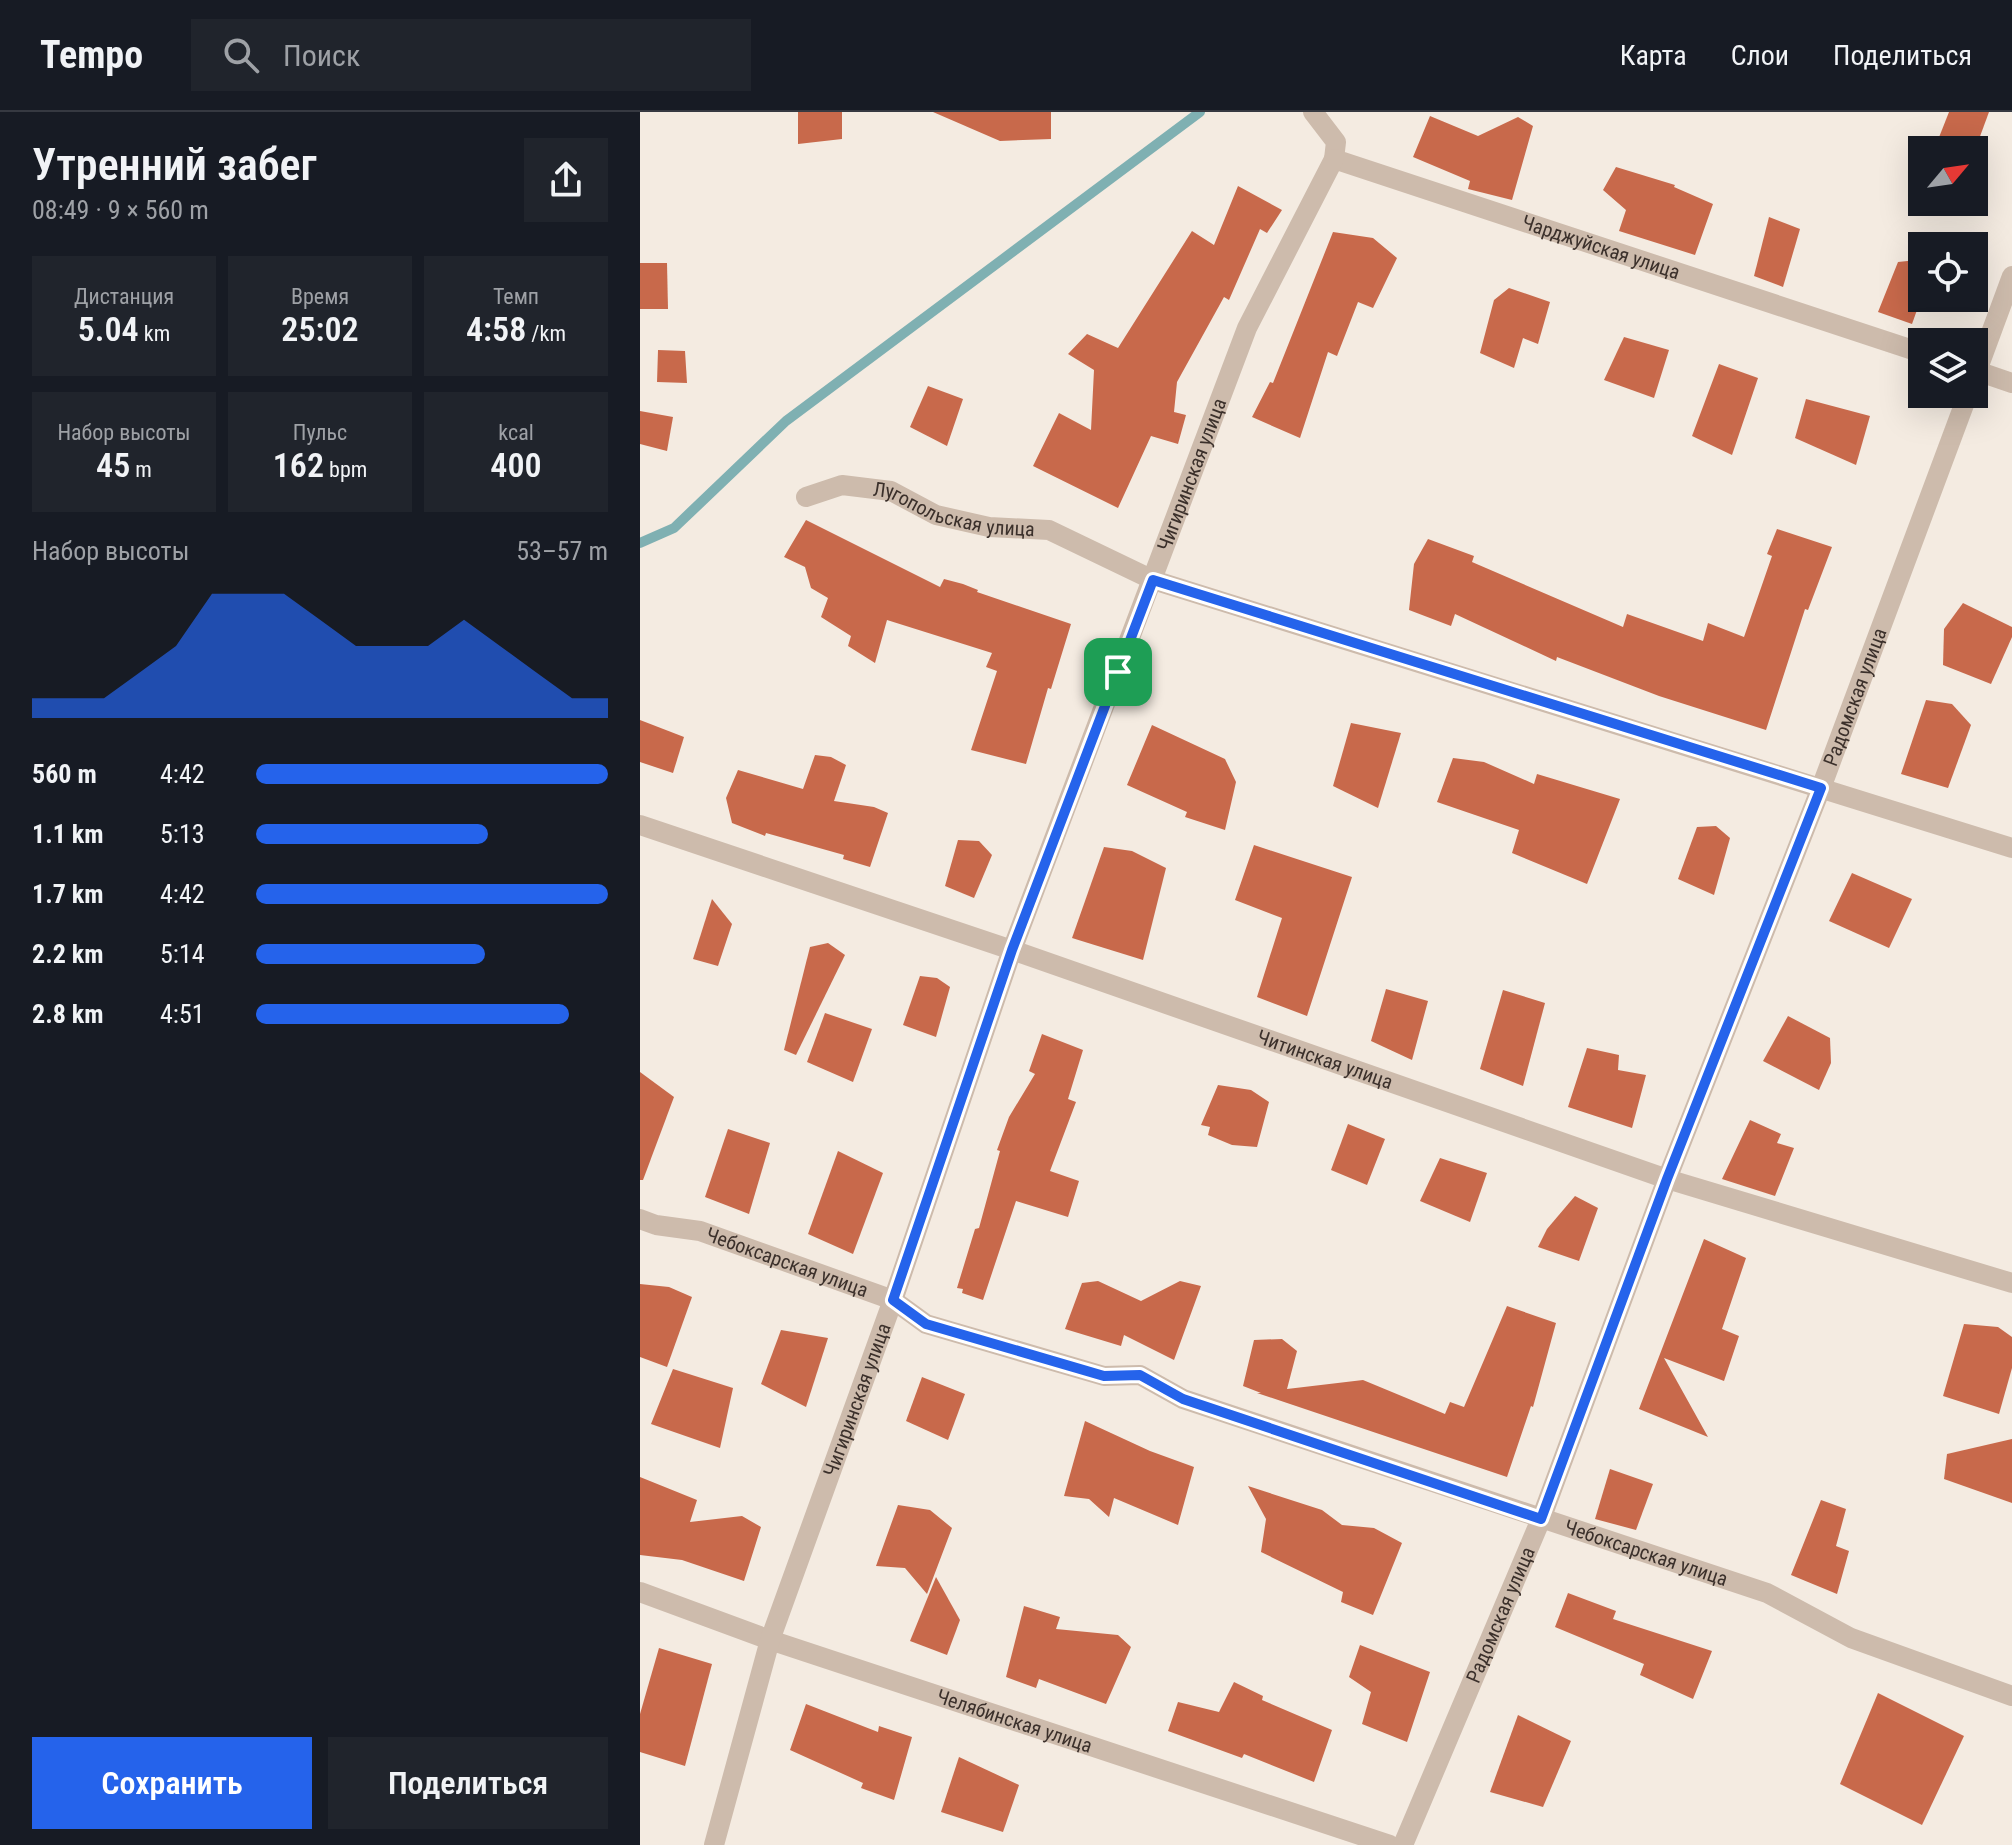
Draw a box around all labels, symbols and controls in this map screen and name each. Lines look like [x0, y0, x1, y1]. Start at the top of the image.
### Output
search box [191, 19, 751, 91]
text: Tempo [40, 33, 143, 77]
icon: search [219, 33, 263, 77]
text: Поиск [283, 38, 360, 73]
text: Карта [1620, 39, 1687, 72]
text: Слои [1731, 39, 1789, 72]
text: Поделиться [1833, 39, 1972, 72]
north arrow [1908, 136, 1988, 216]
map controls [1908, 136, 1988, 408]
button: share [524, 138, 608, 222]
text: Утренний забег [32, 139, 317, 191]
text: 08:49 · 9 × 560 m [32, 195, 209, 225]
street label: Чарджуйская улица [1519, 210, 1683, 284]
button: locate [1908, 232, 1988, 312]
text: Дистанция [74, 284, 174, 309]
text: Время [291, 284, 349, 309]
text: Темп [493, 284, 539, 309]
text: 5.04 [78, 309, 139, 349]
text: 25:02 [281, 309, 359, 349]
text: 4:58 [466, 309, 526, 349]
text: km [139, 321, 170, 346]
text: /km [526, 321, 566, 346]
button: layers [1908, 328, 1988, 408]
street label: Чигиринская улица [1152, 395, 1231, 554]
text: Набор высоты [57, 420, 191, 445]
text: Пульс [293, 420, 347, 445]
text: kcal [498, 420, 534, 445]
text: 45 [96, 445, 130, 485]
text: 162 [273, 445, 324, 485]
text: 400 [490, 445, 542, 485]
text: m [130, 457, 152, 482]
text: bpm [324, 457, 367, 482]
street label: Лугопольская улица [872, 477, 1035, 541]
text: Набор высоты [32, 536, 189, 566]
text: 53–57 m [516, 536, 608, 566]
street label: Радомская улица [1818, 625, 1892, 769]
pin [1084, 638, 1152, 706]
icon: arrive [1096, 650, 1140, 694]
text: 560 m [32, 759, 97, 789]
text: 4:42 [160, 759, 205, 789]
text: 1.1 km [32, 819, 104, 849]
text: 5:13 [160, 819, 205, 849]
text: 1.7 km [32, 879, 104, 909]
text: 4:42 [160, 879, 205, 909]
text: 2.2 km [32, 939, 104, 969]
text: 5:14 [160, 939, 205, 969]
text: 2.8 km [32, 999, 104, 1029]
text: 4:51 [160, 999, 205, 1029]
street label: Читинская улица [1254, 1025, 1396, 1094]
street label: Чебоксарская улица [703, 1222, 871, 1302]
street label: Чигиринская улица [818, 1320, 896, 1480]
street label: Чебоксарская улица [1561, 1515, 1731, 1591]
street label: Радомская улица [1461, 1543, 1540, 1686]
street label: Челябинская улица [934, 1684, 1095, 1758]
button: Сохранить [32, 1737, 312, 1829]
button: Поделиться [328, 1737, 608, 1829]

